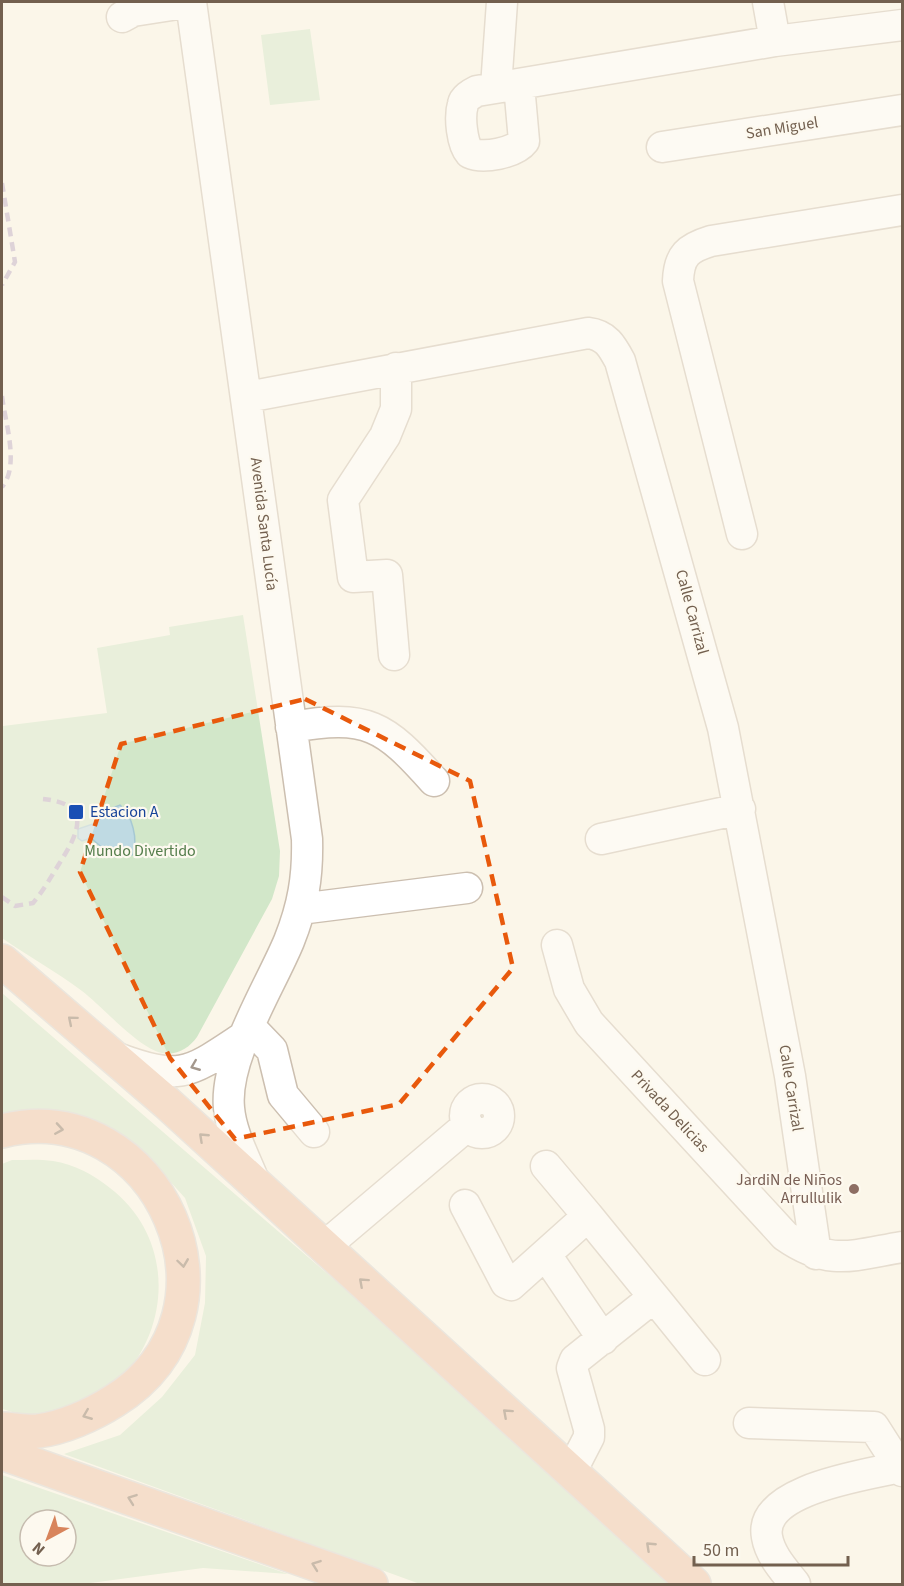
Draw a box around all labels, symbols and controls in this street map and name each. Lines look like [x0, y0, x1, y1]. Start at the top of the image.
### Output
street label: San Miguel [744, 111, 820, 145]
street label: Avenida Santa Lucía [245, 456, 283, 592]
street label: Calle Carrizal [670, 567, 714, 657]
place label: Estacion A [90, 801, 159, 823]
marker: Estacion A [67, 803, 85, 821]
park label: Mundo Divertido [84, 840, 196, 862]
one-way arrow [68, 1016, 79, 1027]
street label: Calle Carrizal [773, 1043, 809, 1133]
one-way arrow [190, 1059, 201, 1071]
street label: Privada Delicias [626, 1065, 714, 1157]
one-way arrow [55, 1123, 64, 1135]
one-way arrow [200, 1133, 210, 1144]
place label: JardiN de Niños Arrullulik [736, 1169, 842, 1209]
marker: JardiN de Niños Arrullulik [847, 1182, 861, 1196]
one-way arrow [176, 1258, 188, 1267]
one-way arrow [359, 1278, 369, 1289]
one-way arrow [82, 1408, 93, 1420]
one-way arrow [503, 1410, 514, 1421]
one-way arrow [127, 1494, 138, 1507]
north arrow [18, 1508, 78, 1568]
scale bar [694, 1529, 848, 1567]
text: N [28, 1537, 50, 1560]
text: 50 m [703, 1538, 739, 1563]
one-way arrow [647, 1542, 657, 1553]
one-way arrow [311, 1559, 322, 1572]

